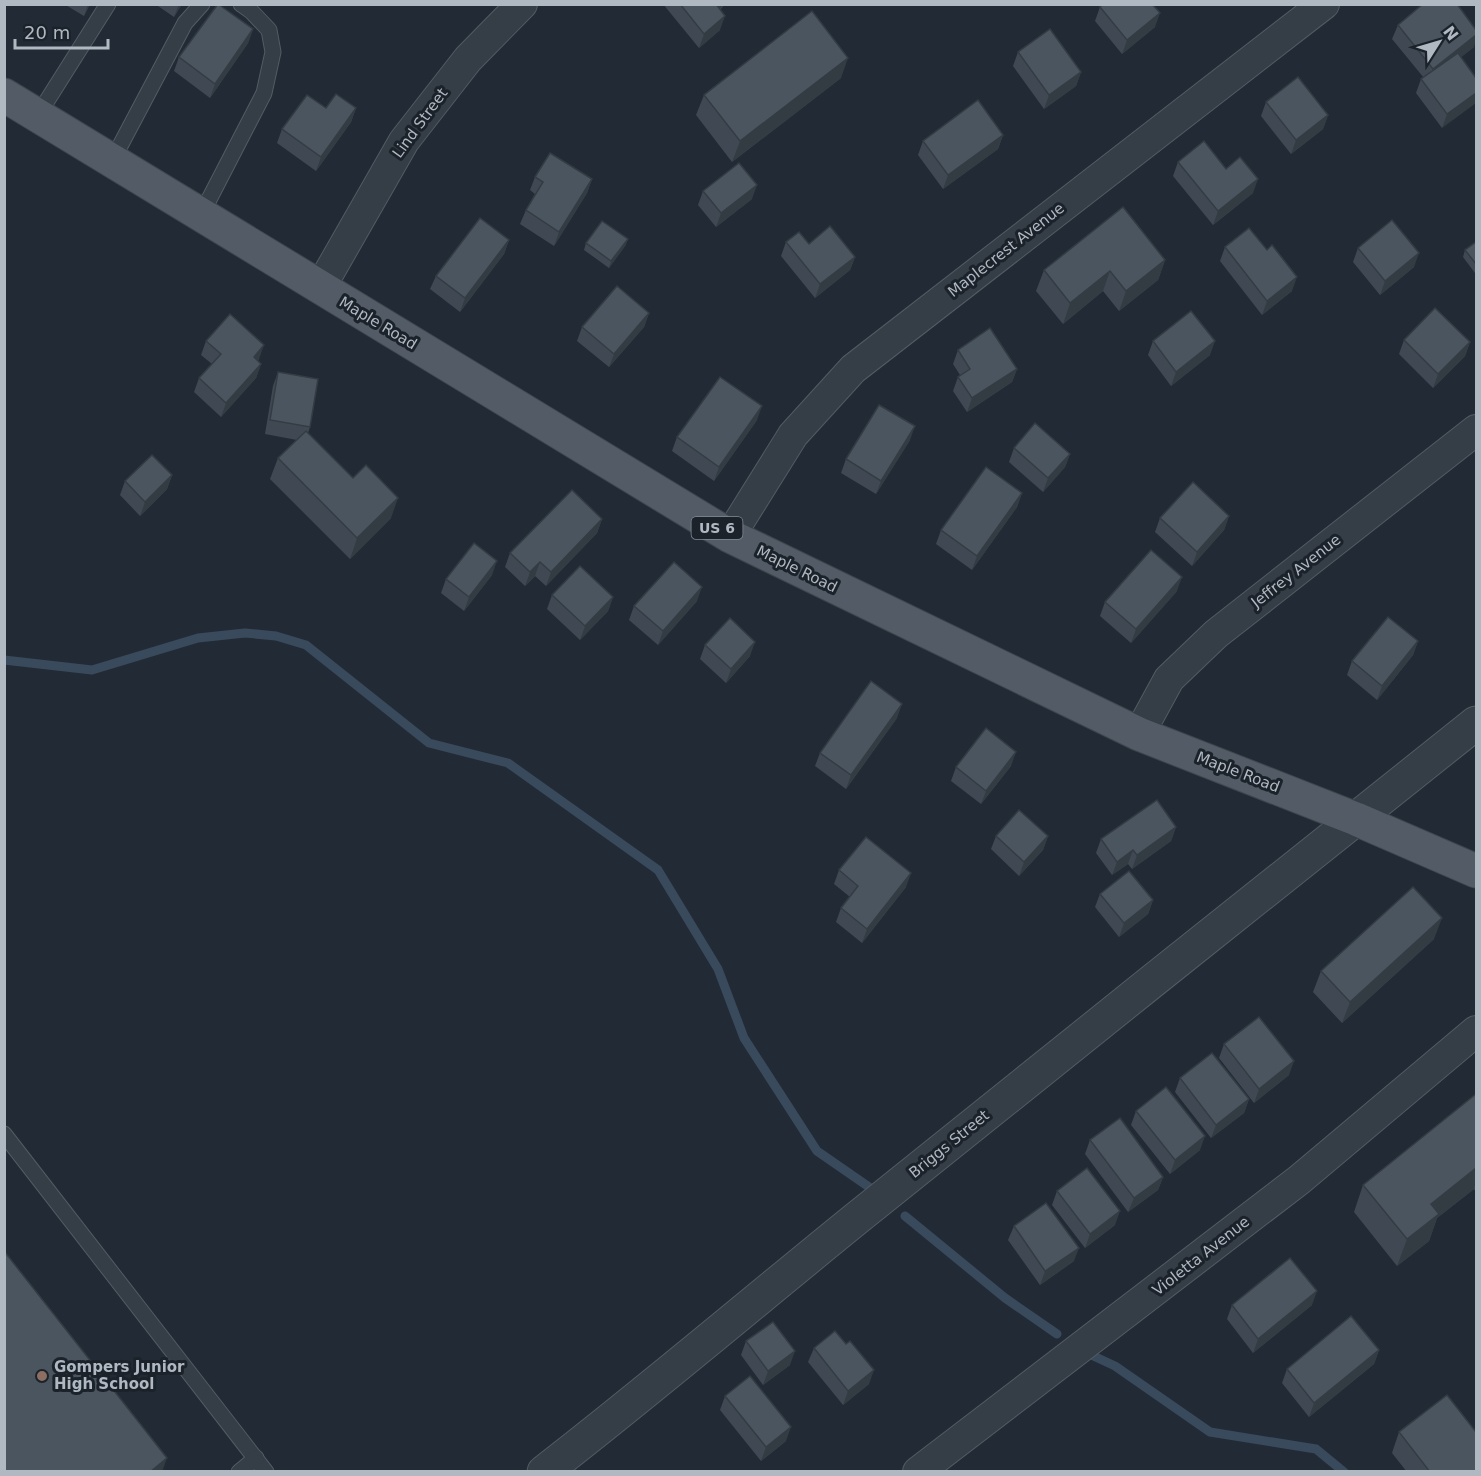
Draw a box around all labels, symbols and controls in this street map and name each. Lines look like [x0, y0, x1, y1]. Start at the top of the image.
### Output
scale bar [15, 12, 108, 50]
north arrow [1409, 12, 1469, 72]
text: 20 m [24, 22, 70, 43]
text: N [1439, 22, 1462, 44]
street label: Lind Street [389, 84, 451, 161]
street label: Maplecrest Avenue [944, 199, 1068, 301]
street label: Maple Road [336, 293, 420, 353]
road number: US 6 [692, 517, 742, 539]
street label: Jeffrey Avenue [1247, 531, 1344, 612]
street label: Maple Road [754, 542, 840, 596]
street label: Maple Road [1194, 748, 1282, 796]
street label: Briggs Street [905, 1106, 993, 1182]
street label: Violetta Avenue [1149, 1213, 1253, 1299]
place label: Gompers Junior High School [54, 1358, 185, 1393]
marker: Gompers Junior High School [35, 1369, 49, 1383]

